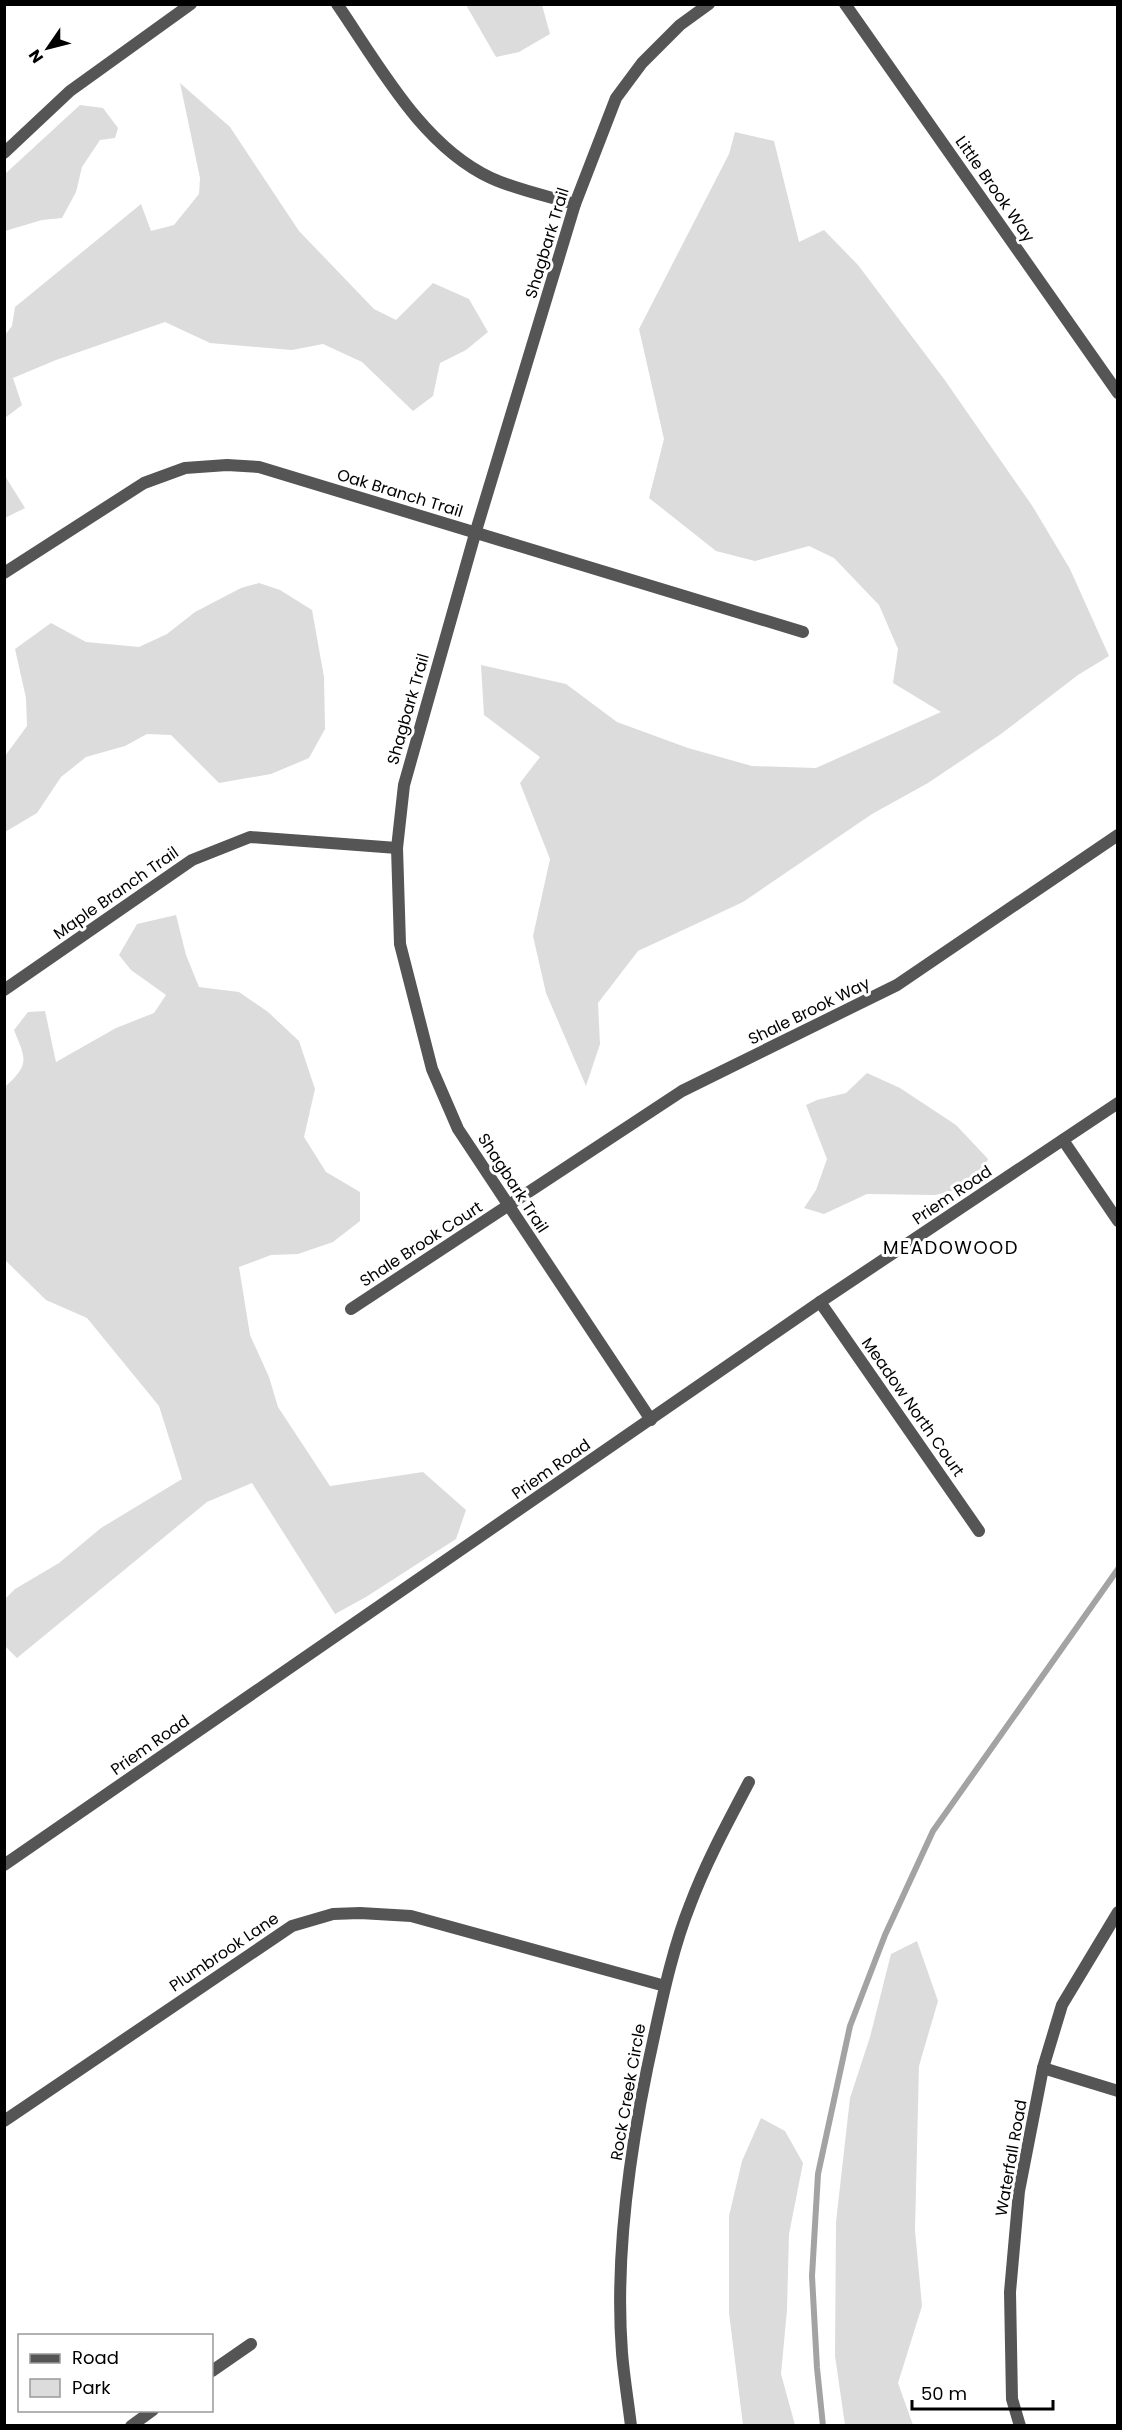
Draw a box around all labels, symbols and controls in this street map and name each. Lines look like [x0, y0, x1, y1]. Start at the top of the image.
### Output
north arrow [18, 18, 78, 78]
text: N [23, 45, 49, 68]
street label: Little Brook Way [950, 131, 1040, 247]
street label: Shagbark Trail [519, 185, 575, 301]
street label: Oak Branch Trail [334, 463, 466, 523]
street label: Shagbark Trail [381, 651, 435, 767]
street label: Maple Branch Trail [49, 841, 183, 945]
street label: Shale Brook Way [744, 972, 874, 1050]
street label: Shagbark Trail [472, 1129, 554, 1237]
street label: Priem Road [908, 1160, 996, 1230]
street label: Shale Brook Court [355, 1196, 487, 1292]
district label: MEADOWOOD [883, 1235, 1019, 1260]
street label: Meadow North Court [856, 1333, 970, 1481]
street label: Priem Road [507, 1433, 595, 1505]
street label: Priem Road [106, 1709, 194, 1781]
street label: Plumbrook Lane [165, 1907, 283, 1997]
street label: Rock Creek Circle [605, 2022, 651, 2162]
street label: Waterfall Road [989, 2098, 1033, 2218]
legend [18, 2334, 213, 2412]
text: Road [72, 2345, 119, 2370]
scale bar [912, 2373, 1053, 2411]
text: Park [72, 2375, 111, 2400]
text: 50 m [921, 2381, 967, 2406]

